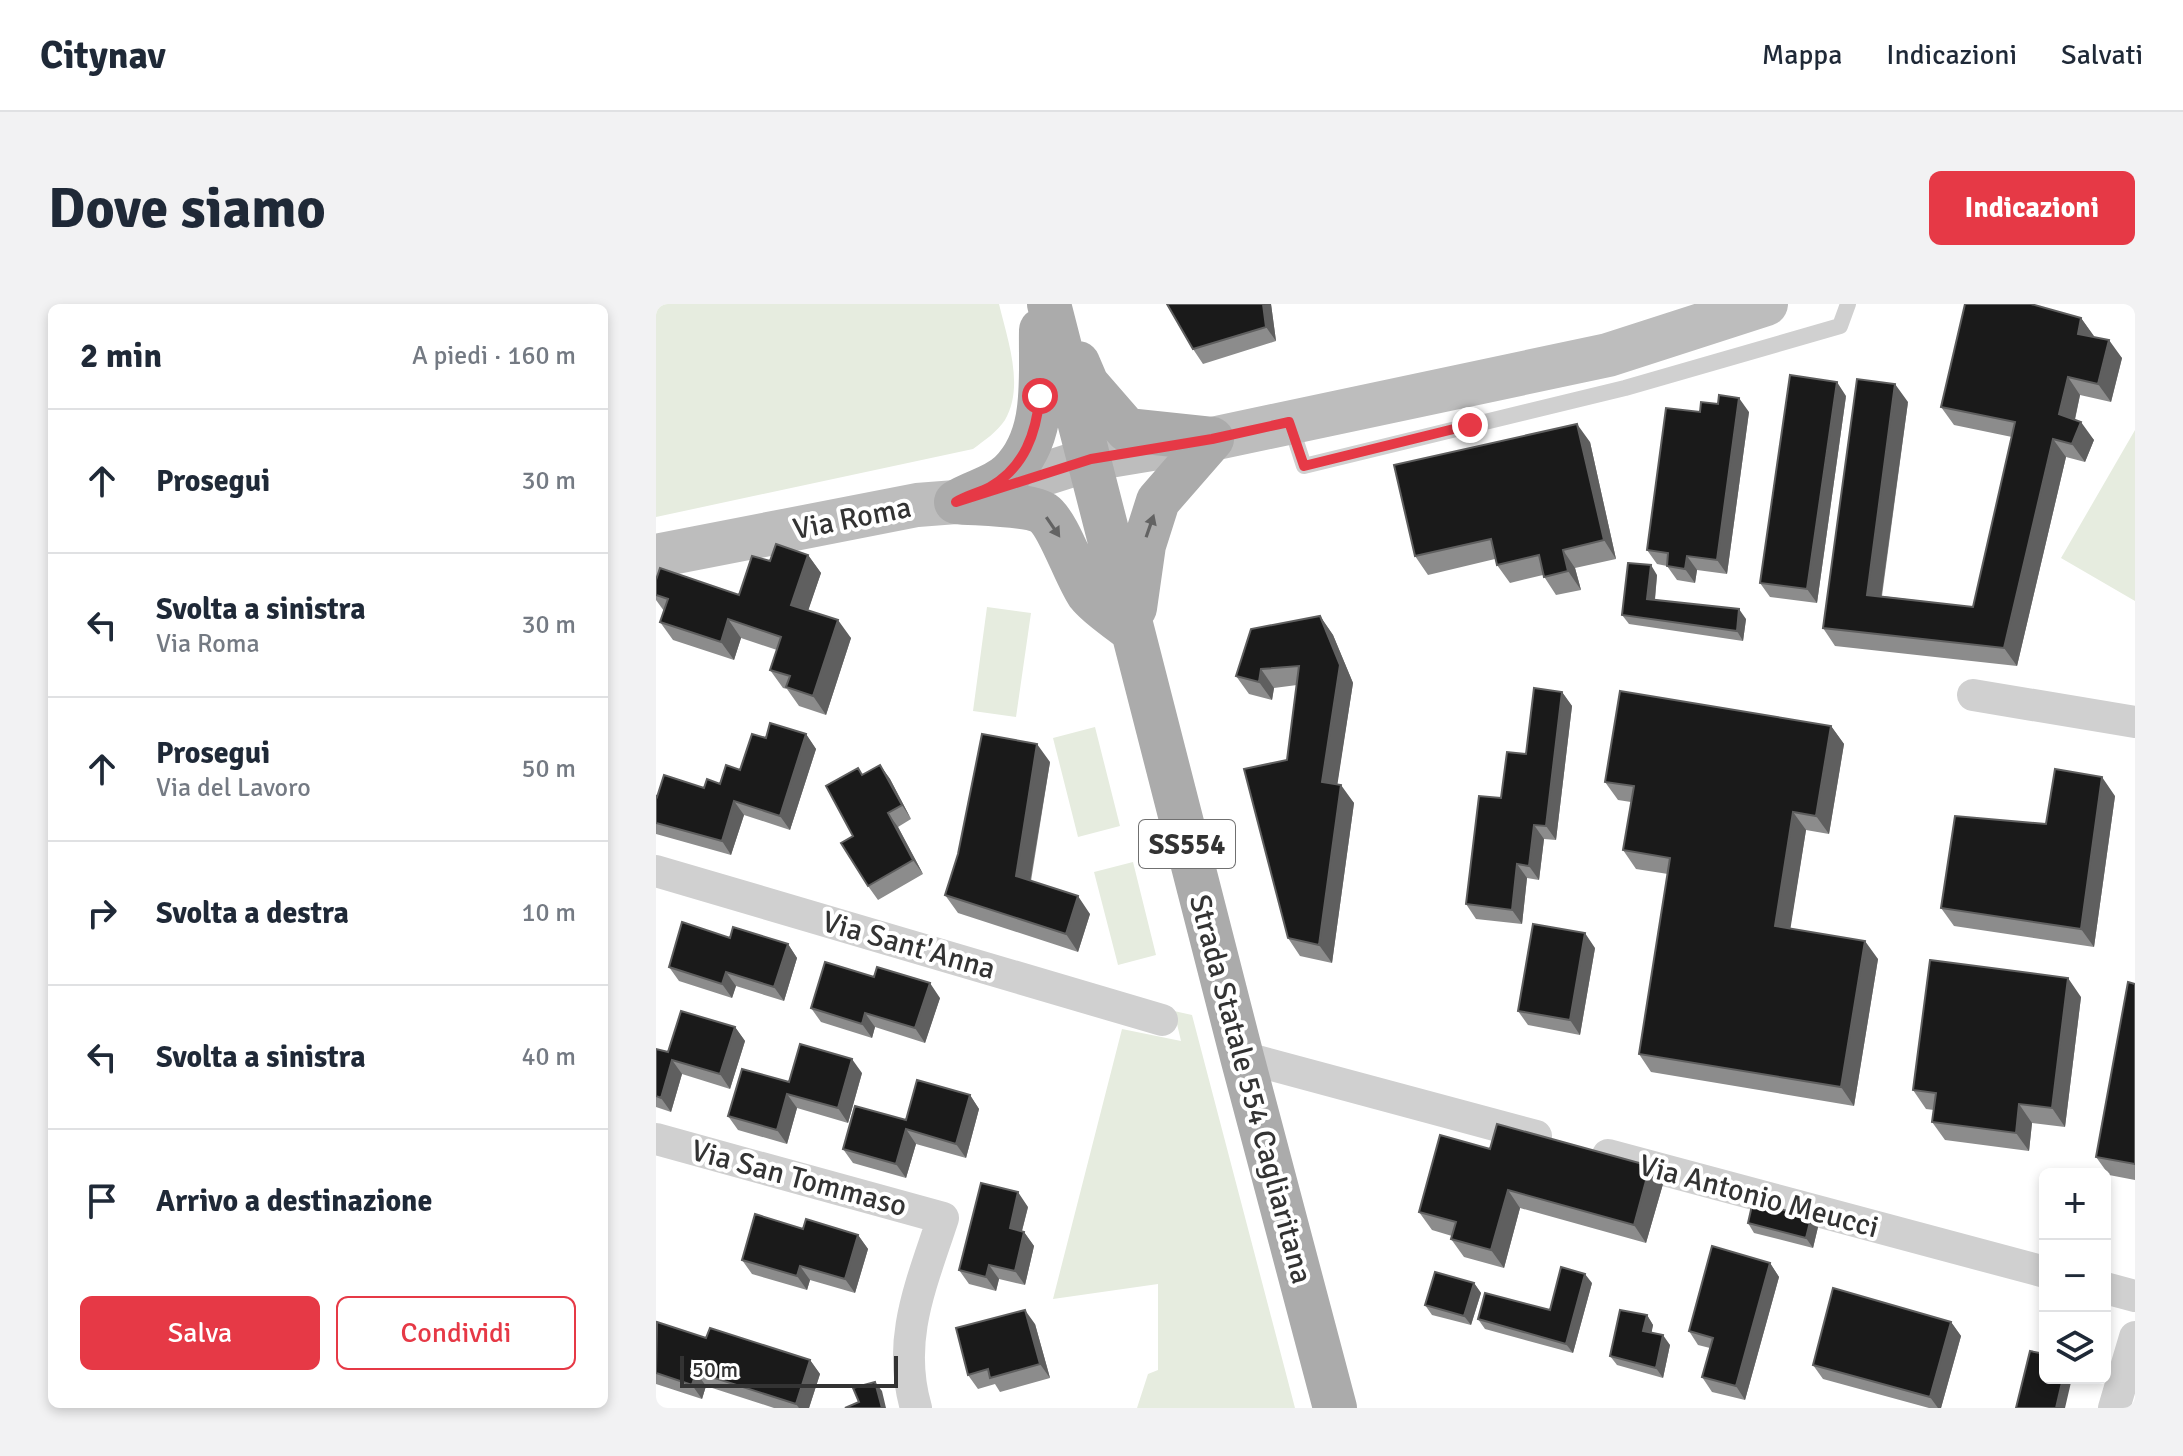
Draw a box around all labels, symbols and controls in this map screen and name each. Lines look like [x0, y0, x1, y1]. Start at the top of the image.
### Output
text: Citynav [40, 32, 166, 79]
text: Mappa [1762, 38, 1842, 72]
text: Indicazioni [1886, 38, 2017, 72]
text: Salvati [2061, 38, 2143, 72]
button: Indicazioni [1929, 171, 2135, 245]
text: Dove siamo [48, 174, 326, 243]
text: 2 min [80, 335, 162, 377]
text: A piedi · 160 m [412, 340, 576, 372]
route start [1022, 378, 1058, 414]
route end [1452, 407, 1488, 443]
icon: ahead [80, 459, 124, 503]
text: Prosegui [156, 463, 270, 500]
text: 30 m [521, 465, 576, 497]
street label: Via Roma [790, 489, 914, 548]
one-way arrow [1145, 514, 1157, 538]
one-way arrow [1045, 517, 1060, 538]
text: Svolta a sinistra [156, 591, 366, 628]
icon: left [80, 603, 124, 647]
text: 30 m [521, 609, 576, 641]
text: Via Roma [156, 628, 260, 660]
text: Prosegui [156, 735, 270, 772]
icon: ahead [80, 747, 124, 791]
text: 50 m [521, 753, 576, 785]
text: Via del Lavoro [156, 772, 311, 804]
road number: SS554 [1139, 820, 1235, 868]
street label: Strada Statale 554 Cagliaritana [1181, 890, 1320, 1288]
icon: right [80, 891, 124, 935]
text: Svolta a destra [156, 895, 349, 932]
text: 10 m [521, 897, 576, 929]
street label: Via Sant'Anna [818, 903, 1000, 988]
icon: left [80, 1035, 124, 1079]
text: Svolta a sinistra [156, 1039, 366, 1076]
text: 40 m [521, 1041, 576, 1073]
street label: Via San Tommaso [687, 1132, 911, 1225]
street label: Via Antonio Meucci [1635, 1147, 1883, 1246]
map controls [2039, 1168, 2111, 1384]
button: + [2039, 1168, 2111, 1240]
icon: arrive [80, 1179, 124, 1223]
text: Arrivo a destinazione [156, 1183, 432, 1220]
button: − [2039, 1240, 2111, 1312]
button: Salva [80, 1296, 320, 1370]
button: Condividi [336, 1296, 576, 1370]
button: layers [2039, 1312, 2111, 1384]
scale bar [680, 1352, 898, 1388]
text: 50 m [692, 1356, 738, 1383]

